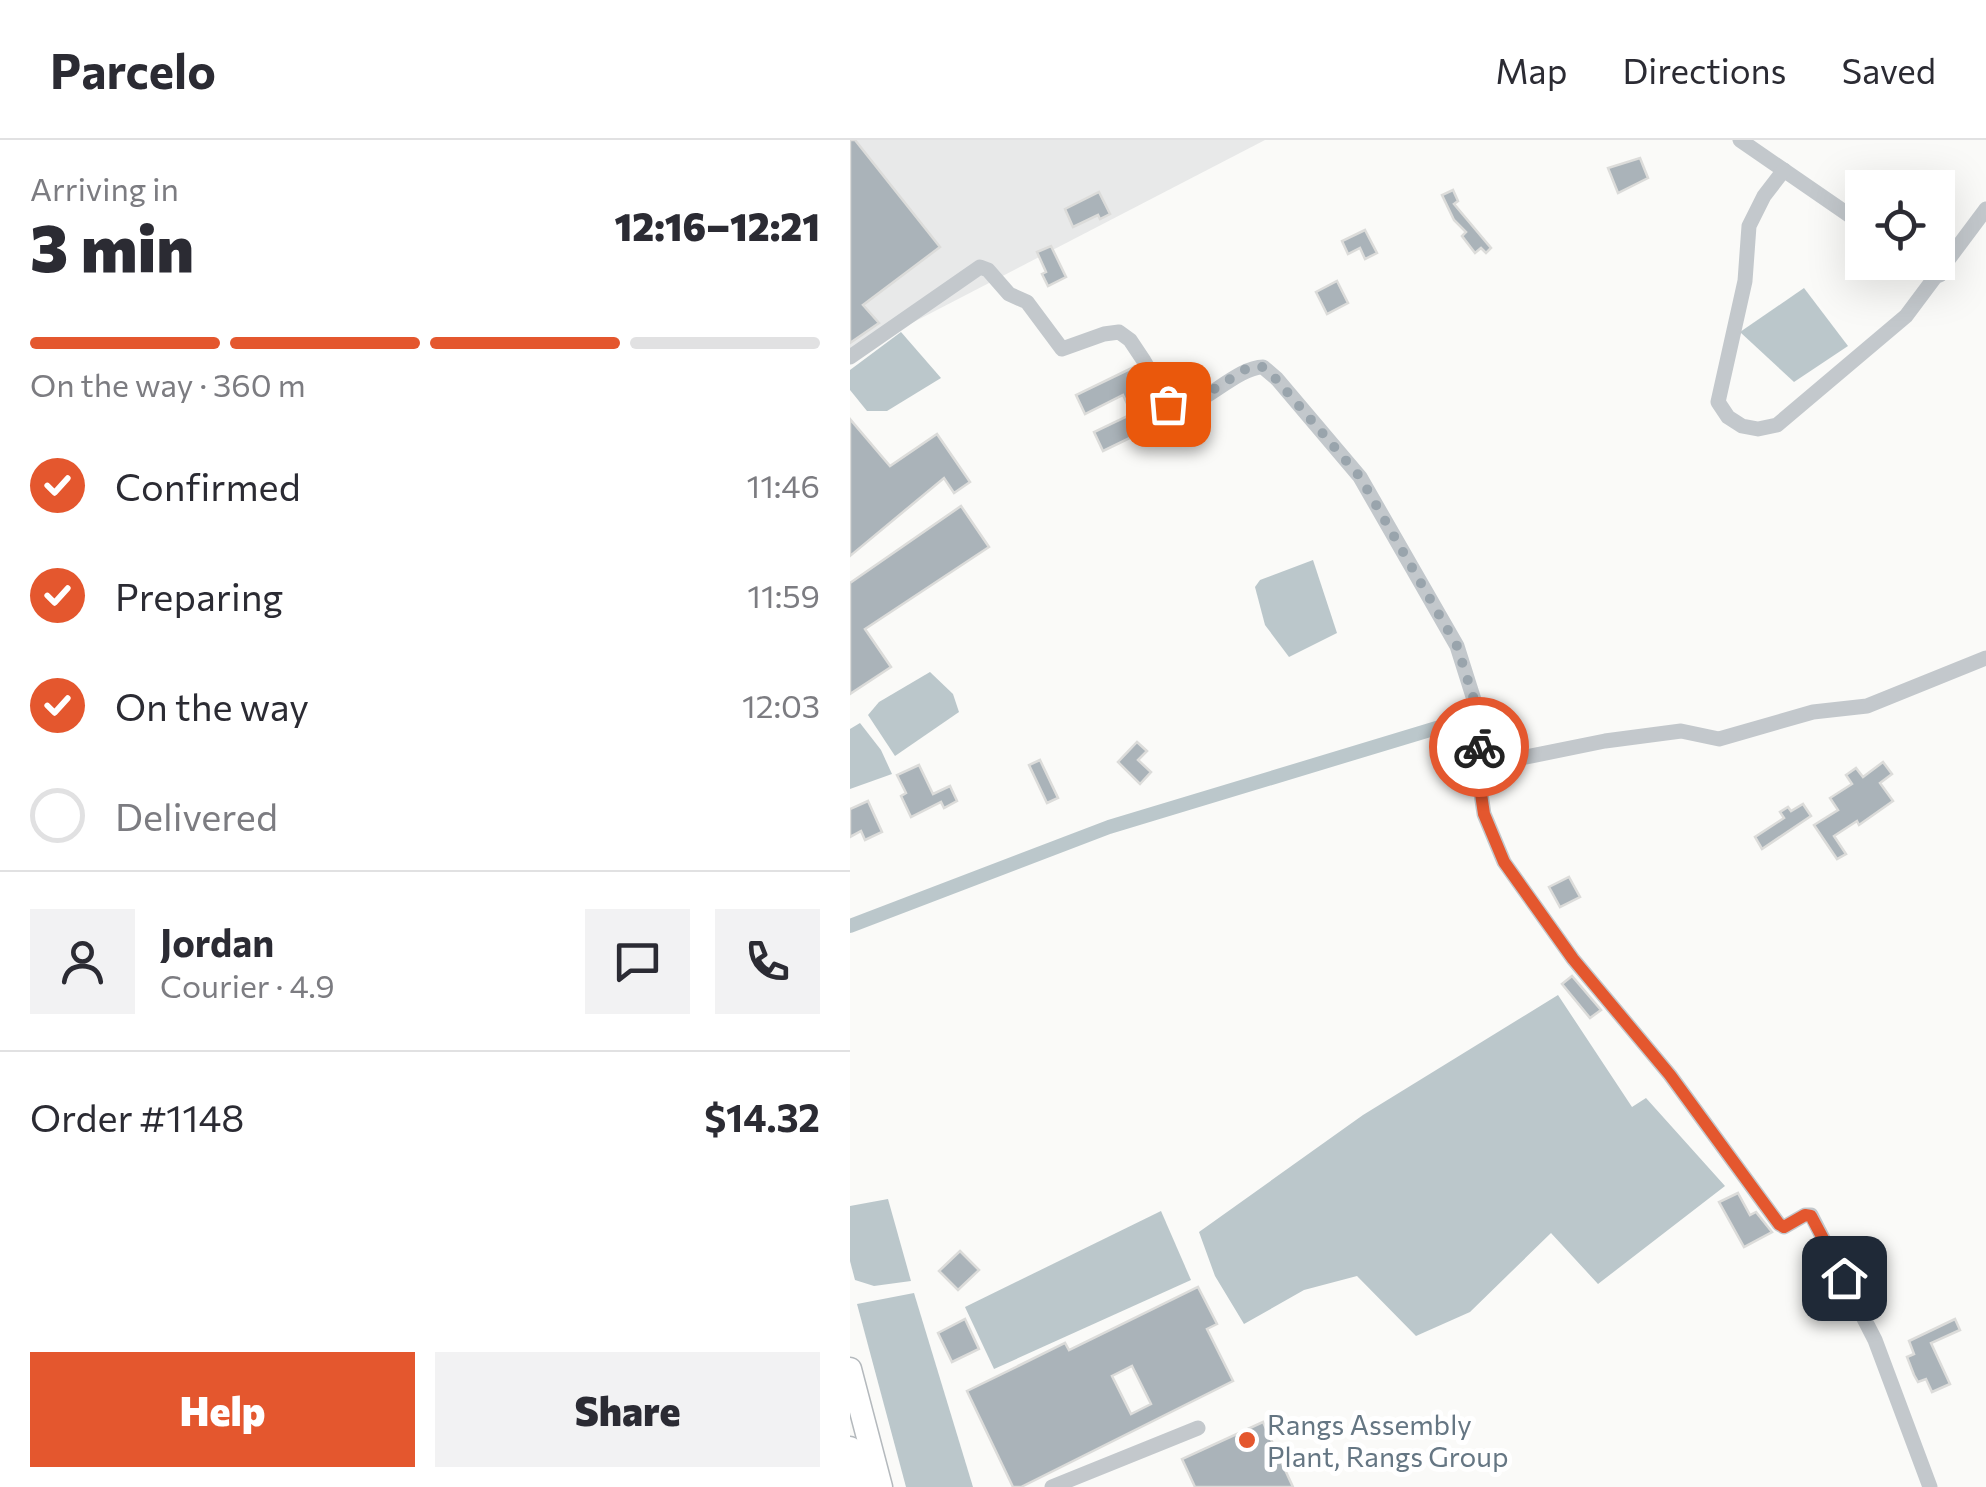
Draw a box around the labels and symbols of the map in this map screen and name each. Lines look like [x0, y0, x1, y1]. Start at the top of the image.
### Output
pin [1126, 362, 1211, 447]
courier [1429, 697, 1529, 797]
pin [1802, 1236, 1887, 1321]
place label: Rangs Assembly Plant, Rangs Group [1267, 1407, 1508, 1473]
marker: Rangs Assembly Plant, Rangs Group [1236, 1429, 1258, 1451]

